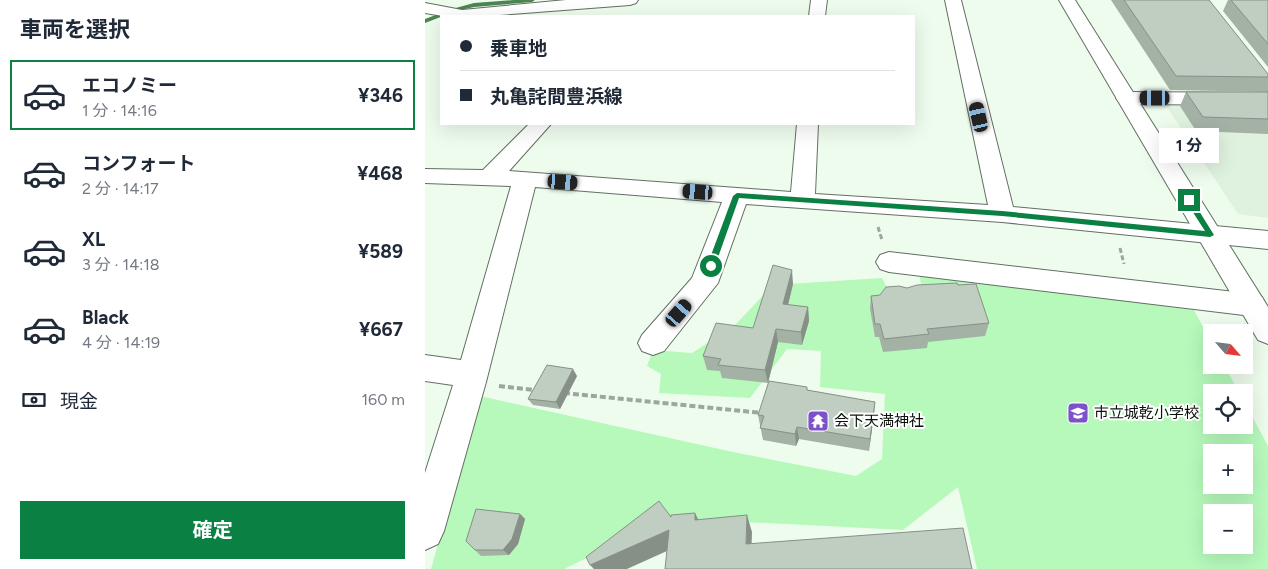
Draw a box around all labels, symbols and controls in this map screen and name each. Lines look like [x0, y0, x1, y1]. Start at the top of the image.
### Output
text: 車両を選択 [20, 16, 130, 43]
text: 乗車地 [490, 37, 547, 60]
icon: car [22, 73, 67, 118]
text: エコノミー [82, 74, 177, 97]
text: ¥346 [358, 84, 403, 107]
text: 丸亀詫間豊浜線 [490, 85, 623, 108]
car [1140, 91, 1170, 106]
text: 1 分 · 14:16 [82, 101, 157, 120]
car [968, 101, 989, 133]
callout: 1 分 [1159, 128, 1219, 162]
text: 1 分 [1176, 136, 1202, 155]
icon: car [22, 151, 67, 196]
text: コンフォート [82, 152, 195, 175]
text: ¥468 [357, 162, 403, 185]
car [547, 173, 578, 191]
text: 2 分 · 14:17 [82, 179, 159, 198]
car [682, 183, 713, 201]
route end [1178, 189, 1200, 211]
text: XL [82, 228, 105, 251]
icon: car [22, 229, 67, 274]
text: ¥589 [358, 240, 403, 263]
text: 3 分 · 14:18 [82, 255, 160, 274]
route start [700, 255, 722, 277]
car [663, 297, 694, 329]
text: Black [82, 306, 129, 329]
icon: car [22, 307, 67, 352]
text: ¥667 [359, 318, 403, 341]
north arrow [1203, 324, 1253, 374]
map controls [1203, 324, 1253, 554]
text: 4 分 · 14:19 [82, 333, 160, 352]
button: locate [1203, 384, 1253, 434]
icon: cash [20, 386, 48, 414]
text: 現金 [60, 390, 98, 413]
text: 160 m [362, 390, 405, 409]
school or university icon: 市立城乾小学校 [1066, 401, 1090, 425]
place label: 市立城乾小学校 [1094, 404, 1199, 422]
temple icon: 会下天満神社 [806, 409, 830, 433]
place label: 会下天満神社 [834, 412, 924, 430]
button: + [1203, 444, 1253, 494]
button: 確定 [20, 501, 405, 559]
button: − [1203, 504, 1253, 554]

